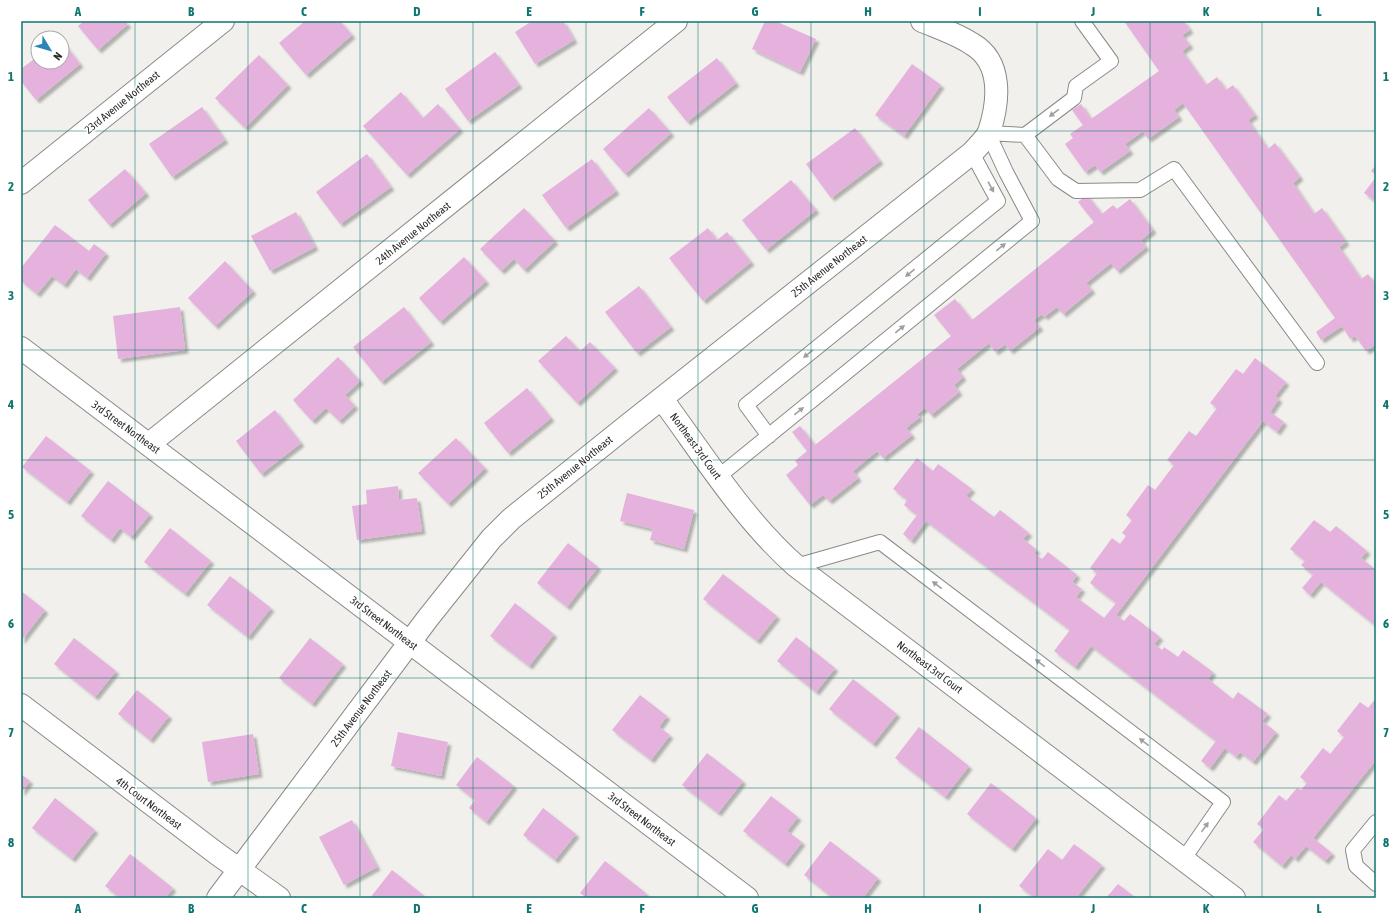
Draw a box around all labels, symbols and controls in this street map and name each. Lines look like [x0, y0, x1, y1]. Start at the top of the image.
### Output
text: A [74, 4, 82, 19]
text: B [188, 4, 195, 19]
text: C [301, 4, 307, 19]
text: D [413, 4, 421, 19]
text: E [526, 4, 532, 19]
text: F [639, 4, 645, 19]
text: G [752, 4, 759, 19]
text: H [864, 4, 872, 19]
text: I [978, 4, 982, 19]
text: J [1090, 4, 1095, 19]
text: K [1203, 4, 1210, 19]
text: L [1316, 4, 1322, 19]
north arrow [30, 30, 70, 70]
text: N [51, 50, 65, 62]
street label: 23rd Avenue Northeast [82, 68, 162, 136]
text: 1 [8, 69, 14, 84]
text: 1 [1383, 69, 1389, 84]
one-way arrow [1049, 108, 1059, 116]
text: 2 [8, 179, 14, 194]
text: 2 [1383, 179, 1389, 194]
one-way arrow [987, 181, 994, 193]
street label: 24th Avenue Northeast [373, 199, 453, 267]
street label: 25th Avenue Northeast [789, 233, 869, 299]
one-way arrow [996, 243, 1006, 251]
one-way arrow [904, 268, 915, 277]
text: 3 [8, 288, 14, 303]
text: 3 [1383, 288, 1389, 303]
one-way arrow [895, 325, 906, 334]
one-way arrow [803, 350, 814, 359]
text: 4 [7, 397, 14, 412]
text: 4 [1382, 397, 1389, 412]
street label: 3rd Street Northeast [90, 398, 162, 456]
one-way arrow [794, 407, 805, 416]
street label: Northeast 3rd Court [668, 411, 724, 481]
street label: 25th Avenue Northeast [535, 433, 615, 501]
text: 5 [8, 507, 14, 522]
text: 5 [1383, 507, 1389, 522]
one-way arrow [931, 581, 942, 589]
street label: 3rd Street Northeast [348, 594, 420, 652]
text: 6 [8, 616, 14, 631]
text: 6 [1383, 616, 1389, 631]
street label: Northeast 3rd Court [895, 638, 965, 696]
one-way arrow [1035, 659, 1046, 668]
street label: 25th Avenue Northeast [328, 667, 394, 749]
text: 7 [8, 725, 14, 740]
text: 7 [1383, 725, 1389, 740]
one-way arrow [1138, 738, 1149, 746]
street label: 4th Court Northeast [114, 774, 184, 832]
street label: 3rd Street Northeast [606, 790, 678, 848]
one-way arrow [1201, 822, 1209, 833]
text: 8 [8, 835, 14, 850]
text: 8 [1383, 835, 1389, 850]
text: A [74, 901, 82, 916]
text: B [188, 901, 195, 916]
text: C [301, 901, 307, 916]
text: D [413, 901, 421, 916]
text: E [526, 901, 532, 916]
text: F [639, 901, 645, 916]
text: G [752, 901, 759, 916]
text: H [864, 901, 872, 916]
text: I [978, 901, 982, 916]
text: J [1090, 901, 1095, 916]
text: K [1203, 901, 1210, 916]
text: L [1316, 901, 1322, 916]

